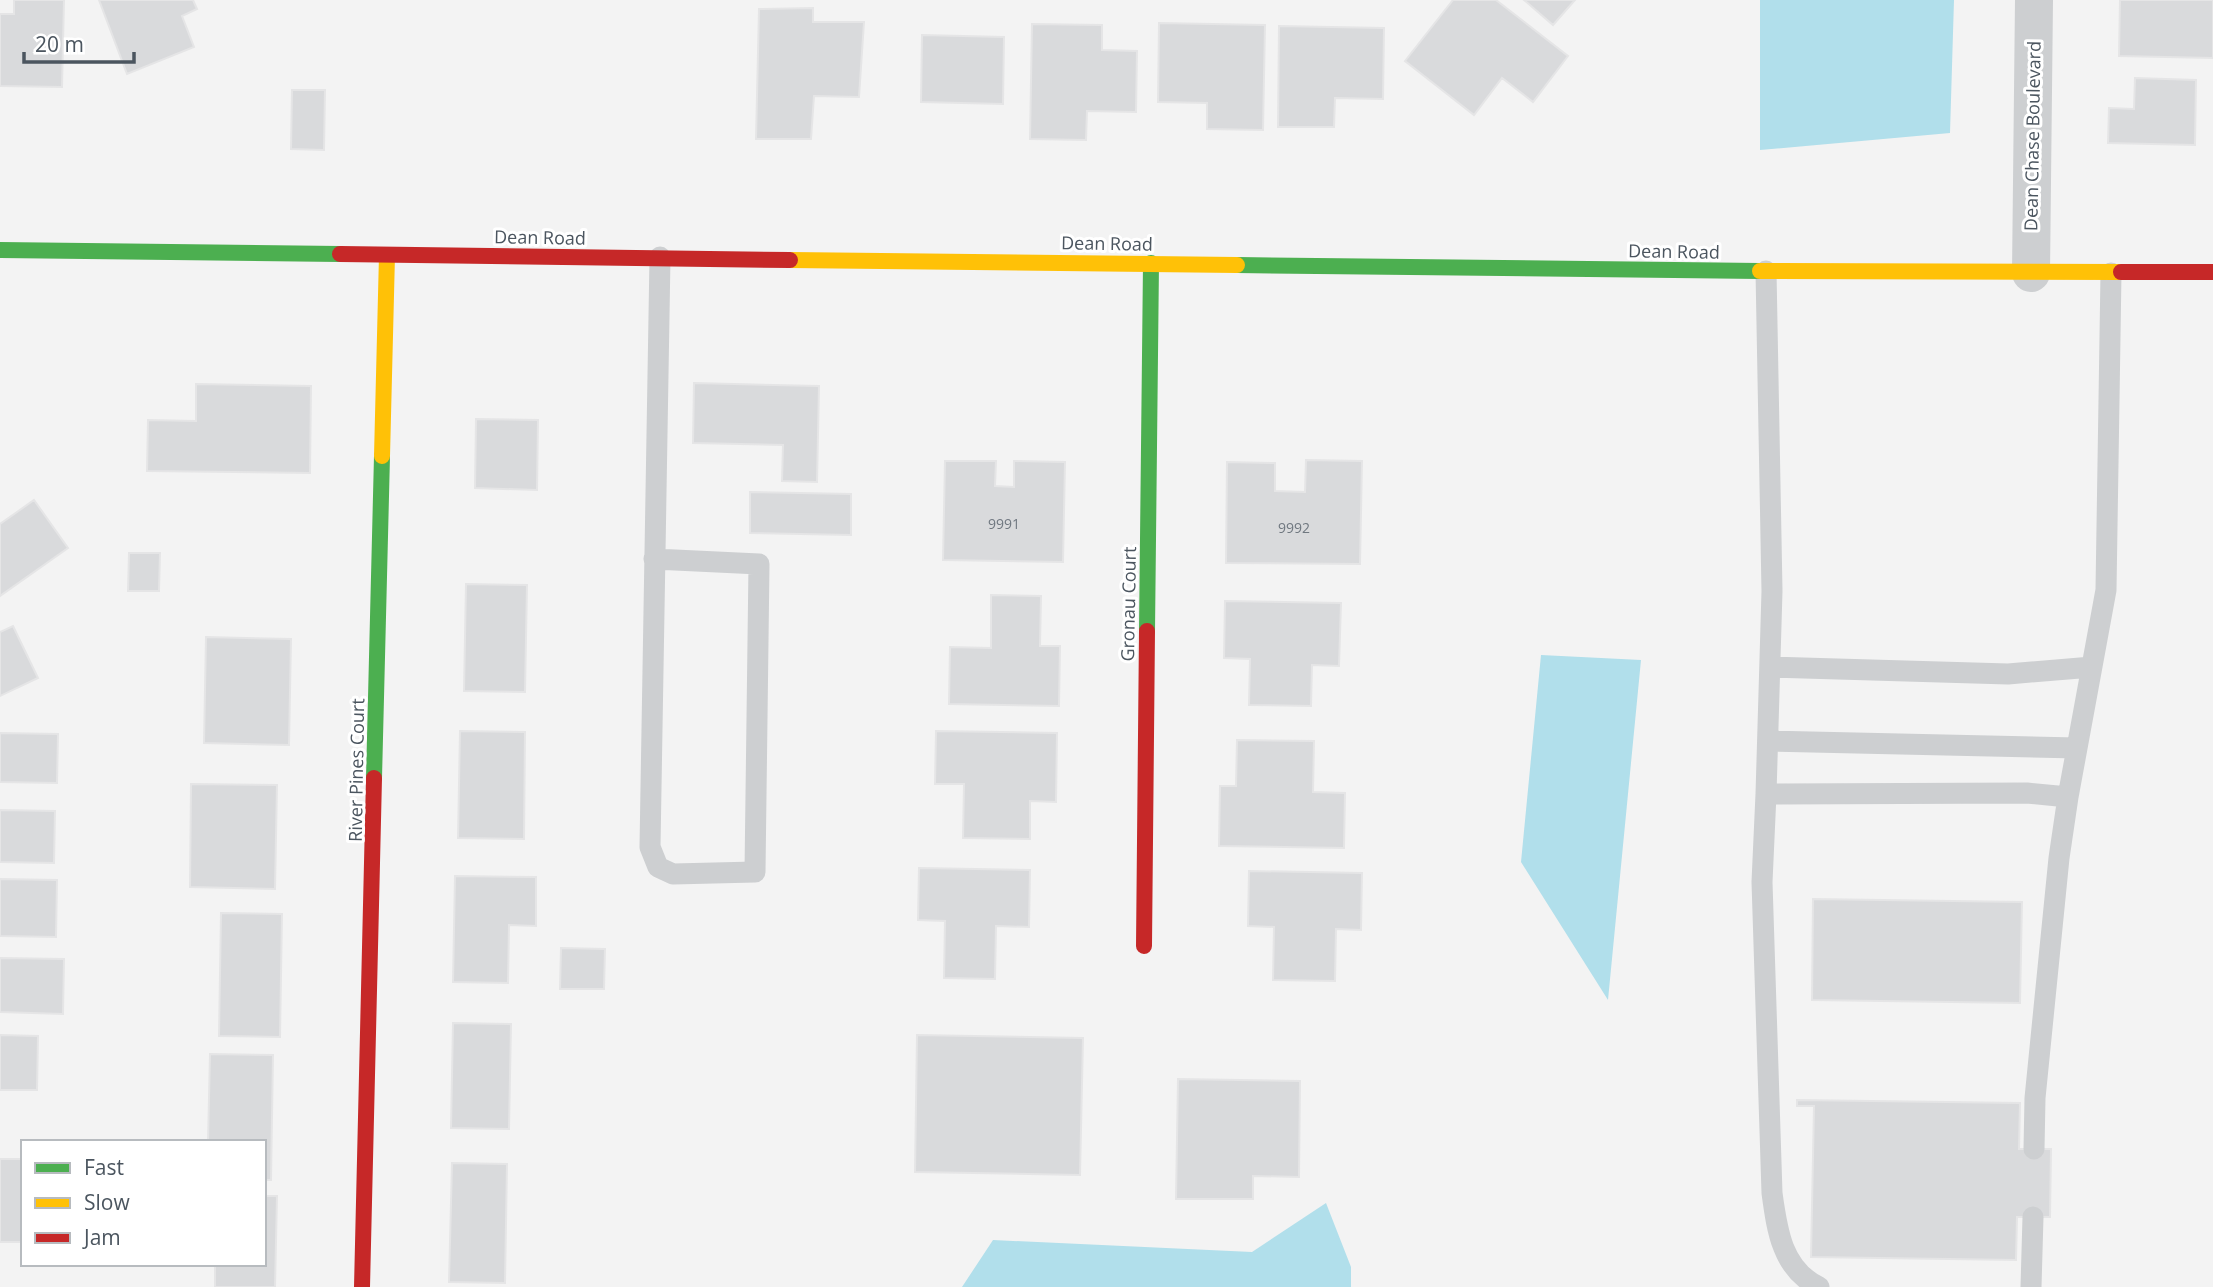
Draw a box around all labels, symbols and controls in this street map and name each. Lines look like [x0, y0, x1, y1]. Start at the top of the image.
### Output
scale bar [24, 21, 135, 65]
text: 20 m [35, 30, 84, 58]
street label: Dean Chase Boulevard [2018, 41, 2046, 231]
street label: Dean Road [494, 224, 586, 250]
street label: Dean Road [1061, 230, 1153, 256]
street label: Dean Road [1628, 238, 1720, 264]
house number: 9991 [988, 514, 1020, 533]
house number: 9992 [1278, 518, 1310, 537]
street label: Gronau Court [1115, 546, 1141, 662]
street label: River Pines Court [343, 698, 369, 842]
legend [21, 1140, 266, 1266]
text: Fast [84, 1153, 124, 1181]
text: Slow [84, 1188, 130, 1216]
text: Jam [82, 1223, 121, 1251]

